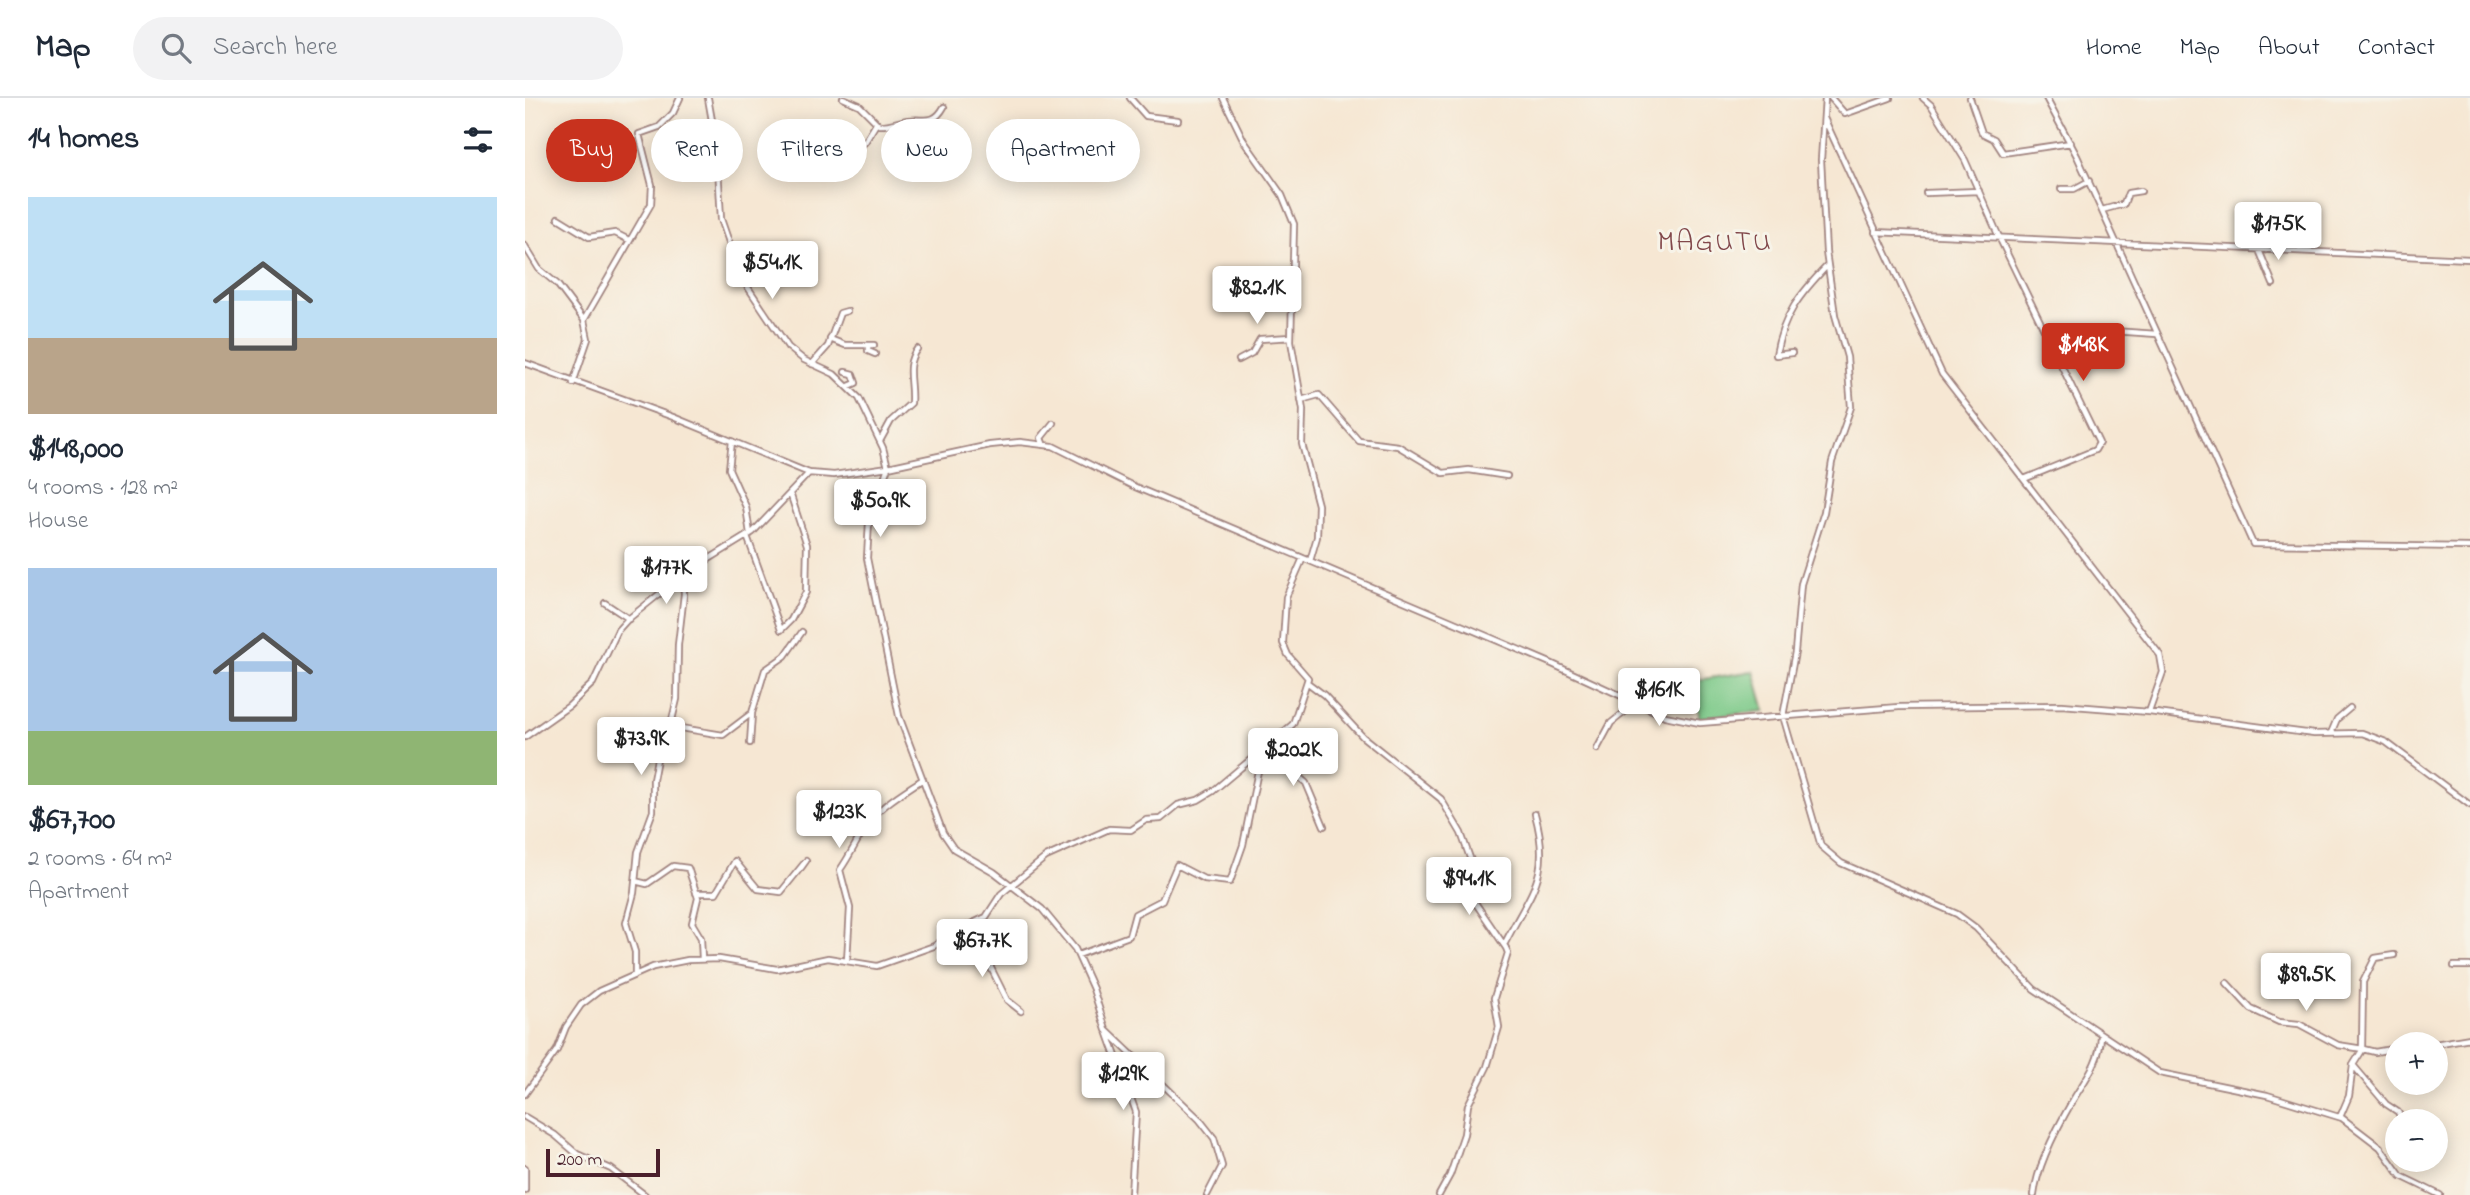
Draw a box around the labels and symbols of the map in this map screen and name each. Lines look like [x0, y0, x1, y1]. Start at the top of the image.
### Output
pin: $175K [2229, 202, 2327, 262]
district label: MAGUTU [1657, 223, 1773, 264]
pin: $54.1K [715, 242, 829, 301]
pin: $82.1K [1200, 266, 1314, 326]
pin: $148K [2034, 324, 2132, 383]
pin: $50.9K [823, 480, 937, 539]
pin: $177K [617, 546, 715, 606]
pin: $161K [1610, 668, 1708, 728]
pin: $73.9K [584, 718, 698, 777]
pin: $202K [1244, 728, 1342, 788]
pin: $123K [790, 790, 888, 850]
pin: $94.1K [1412, 858, 1526, 917]
pin: $67.7K [925, 920, 1039, 979]
pin: $89.5K [2249, 954, 2363, 1013]
pin: $129K [1074, 1052, 1172, 1112]
scale bar [546, 1146, 660, 1178]

